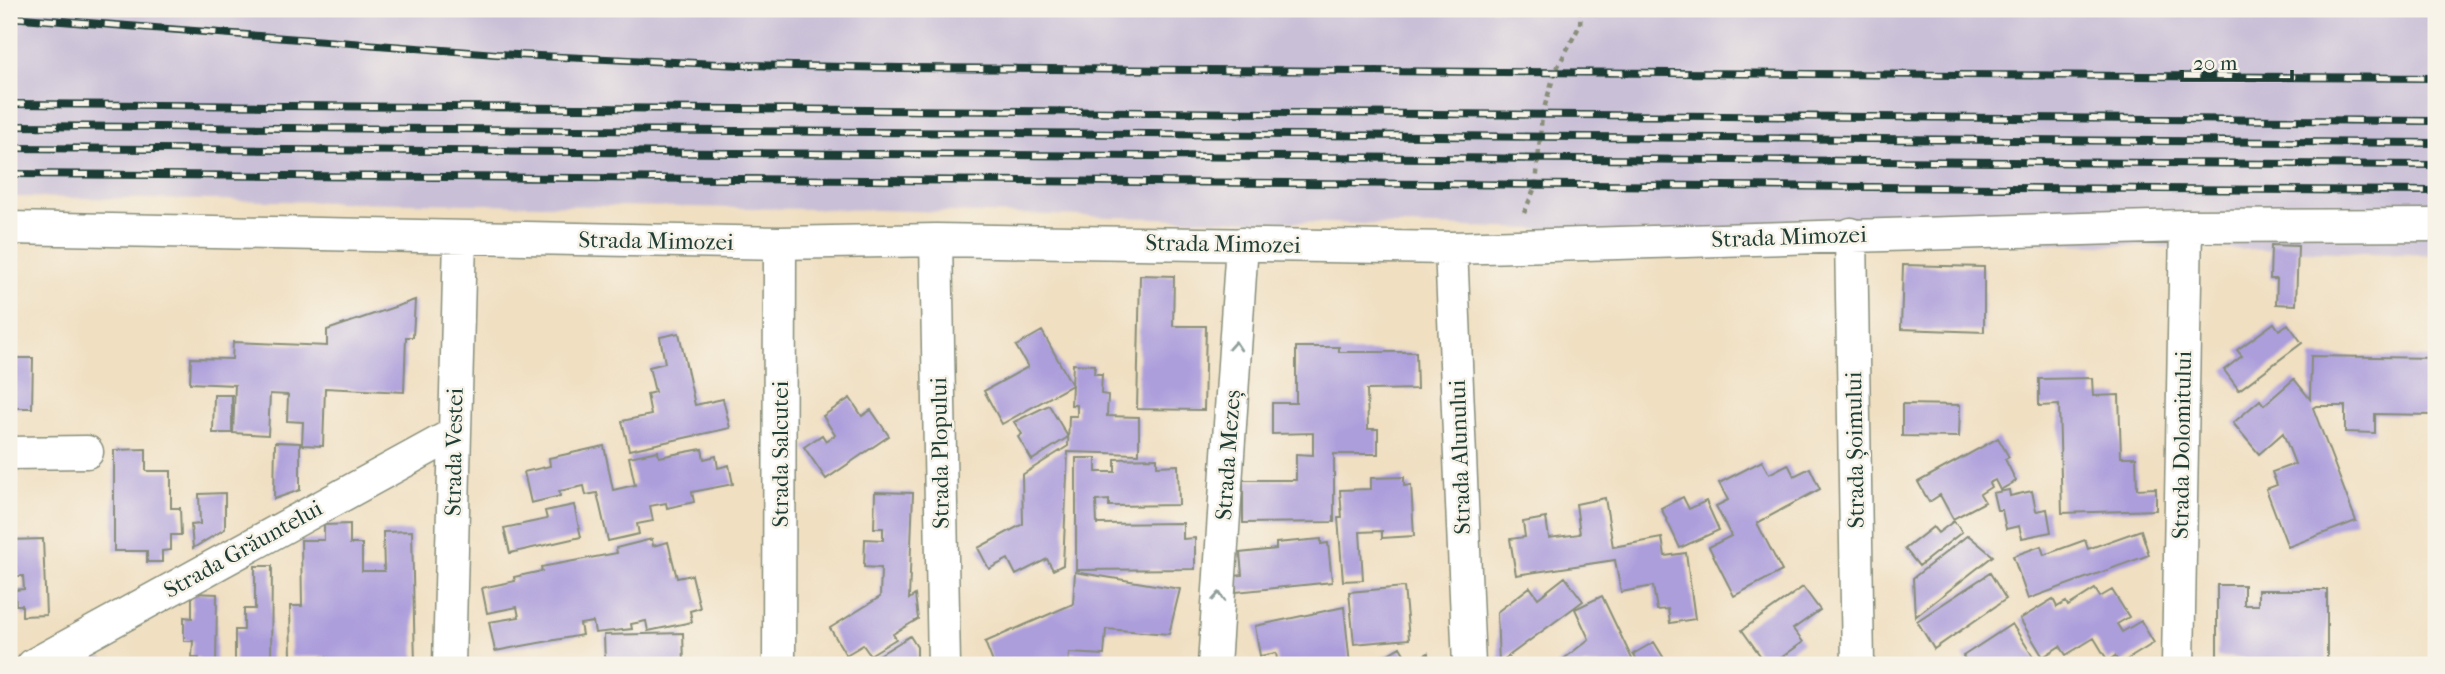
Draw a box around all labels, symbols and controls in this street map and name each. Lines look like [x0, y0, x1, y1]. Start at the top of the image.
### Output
scale bar [2182, 38, 2293, 82]
text: 20 m [2193, 51, 2238, 75]
street label: Strada Mimozei [1711, 221, 1867, 253]
street label: Strada Mimozei [578, 226, 734, 256]
street label: Strada Mimozei [1145, 229, 1301, 259]
one-way arrow [1227, 340, 1242, 351]
street label: Strada Dolomitului [2167, 350, 2197, 539]
street label: Strada Șoimului [1840, 371, 1870, 529]
street label: Strada Plopului [925, 377, 955, 529]
street label: Strada Alunului [1444, 379, 1476, 535]
street label: Strada Salcutei [767, 380, 794, 527]
street label: Strada Vestei [439, 387, 469, 516]
street label: Strada Mezeș [1210, 389, 1246, 521]
street label: Strada Grăuntelui [159, 494, 327, 604]
one-way arrow [1211, 591, 1226, 602]

